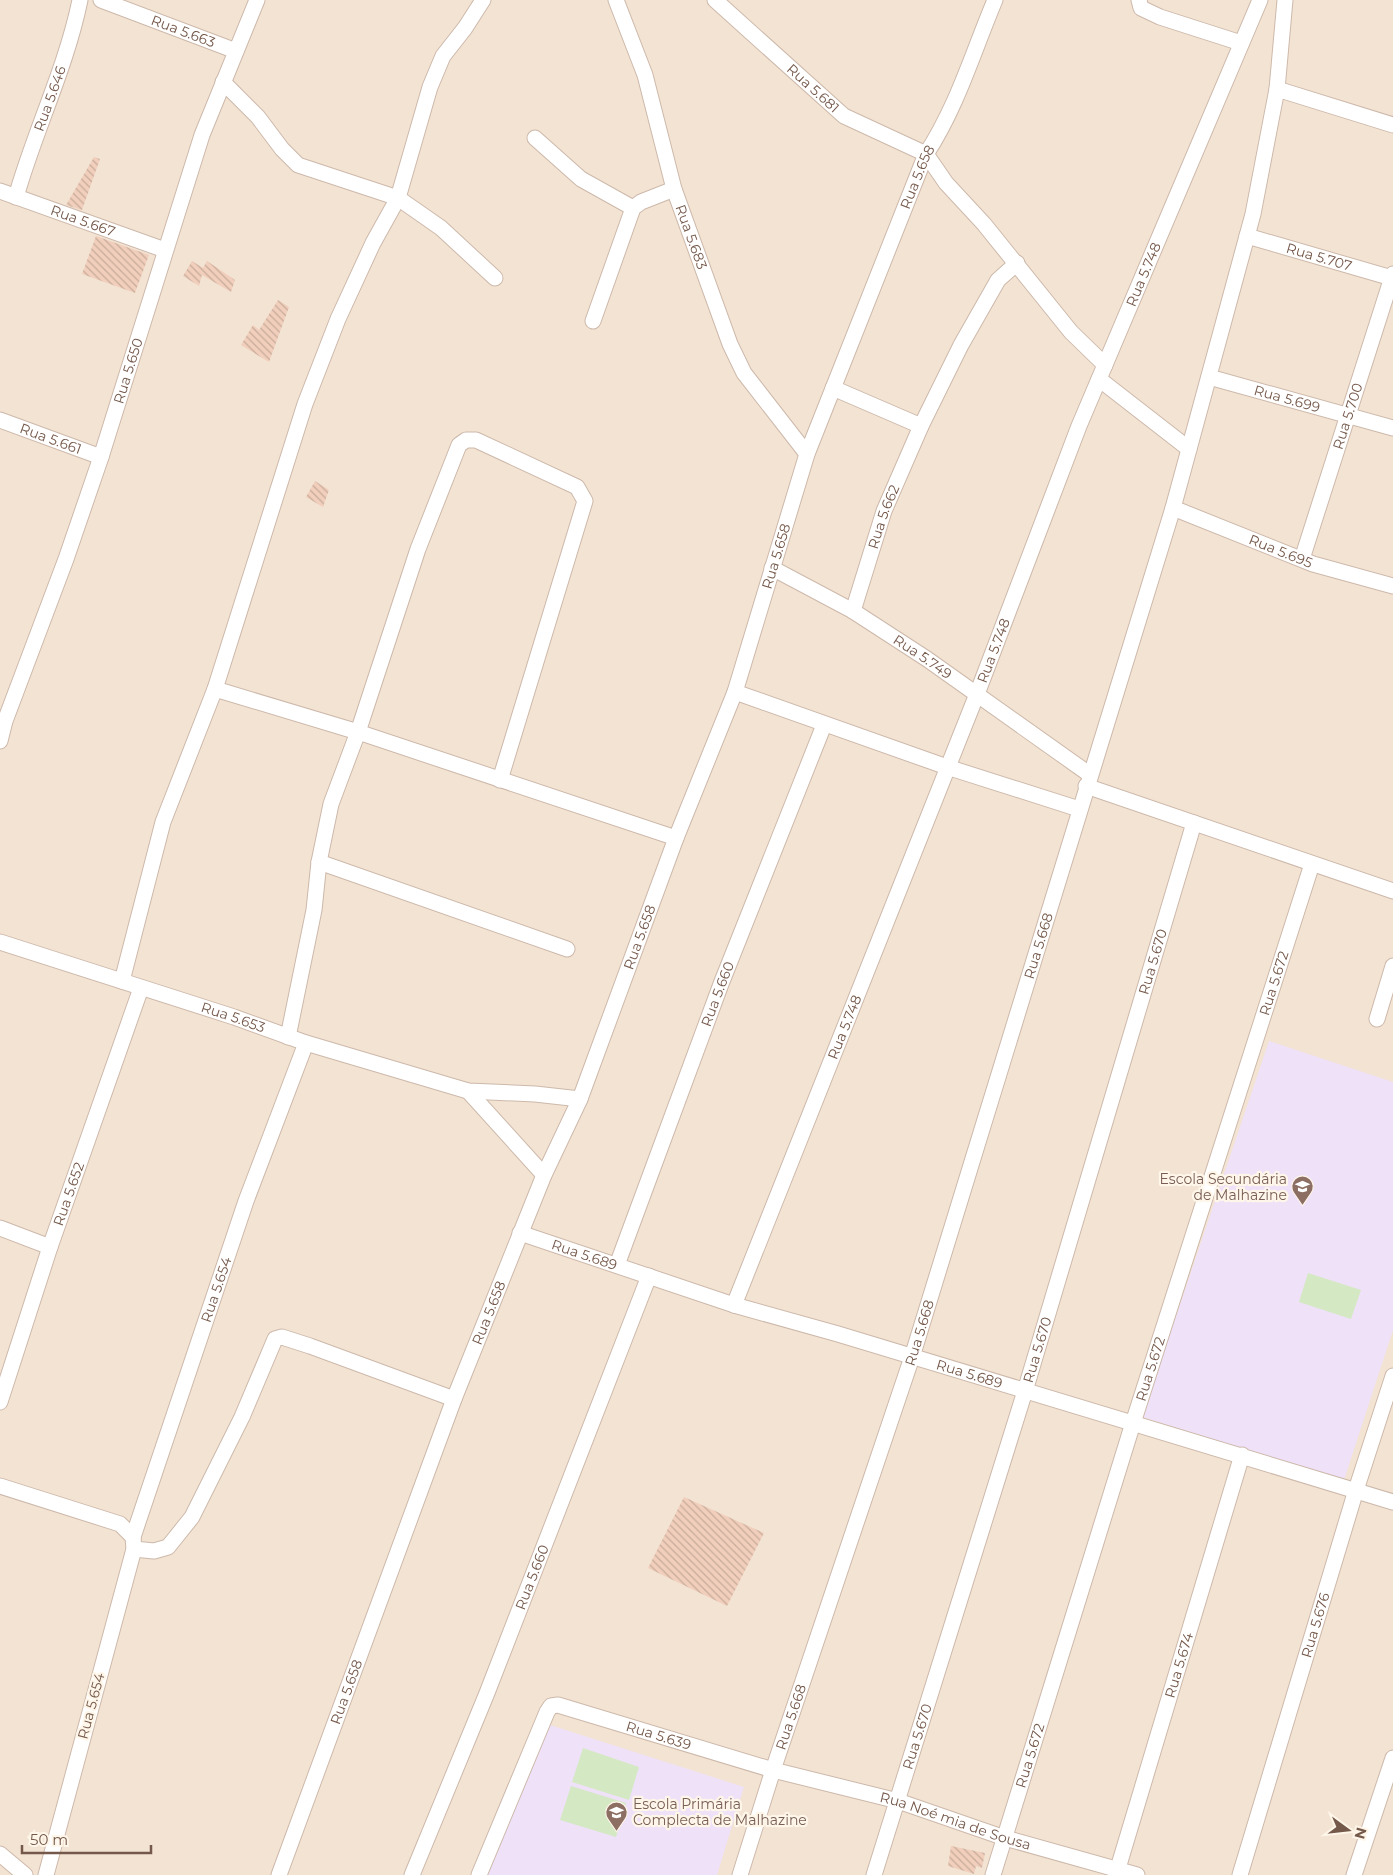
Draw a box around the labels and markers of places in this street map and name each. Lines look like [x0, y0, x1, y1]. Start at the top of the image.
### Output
place label: Escola Secundária de Malhazine [1160, 1170, 1287, 1204]
school or university icon: Escola Secundária de Malhazine [1291, 1175, 1315, 1206]
place label: Escola Primária Complecta de Malhazine [633, 1795, 807, 1829]
school or university icon: Escola Primária Complecta de Malhazine [605, 1800, 629, 1831]

